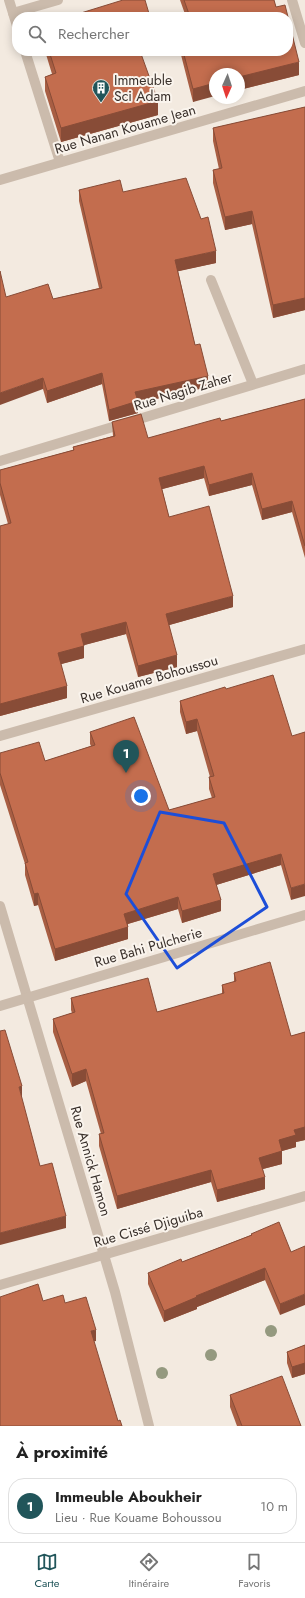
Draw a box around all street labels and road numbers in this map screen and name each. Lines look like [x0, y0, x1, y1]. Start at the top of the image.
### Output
street label: Rue Nanan Kouame Jean [52, 99, 198, 159]
street label: Rue Nagib Zaher [131, 367, 235, 415]
street label: Rue Kouame Bohoussou [78, 650, 220, 708]
street label: Rue Bahi Pulcherie [92, 922, 204, 972]
street label: Rue Annick Hamon [66, 1104, 116, 1218]
street label: Rue Cissé Djiguiba [91, 1202, 205, 1252]

